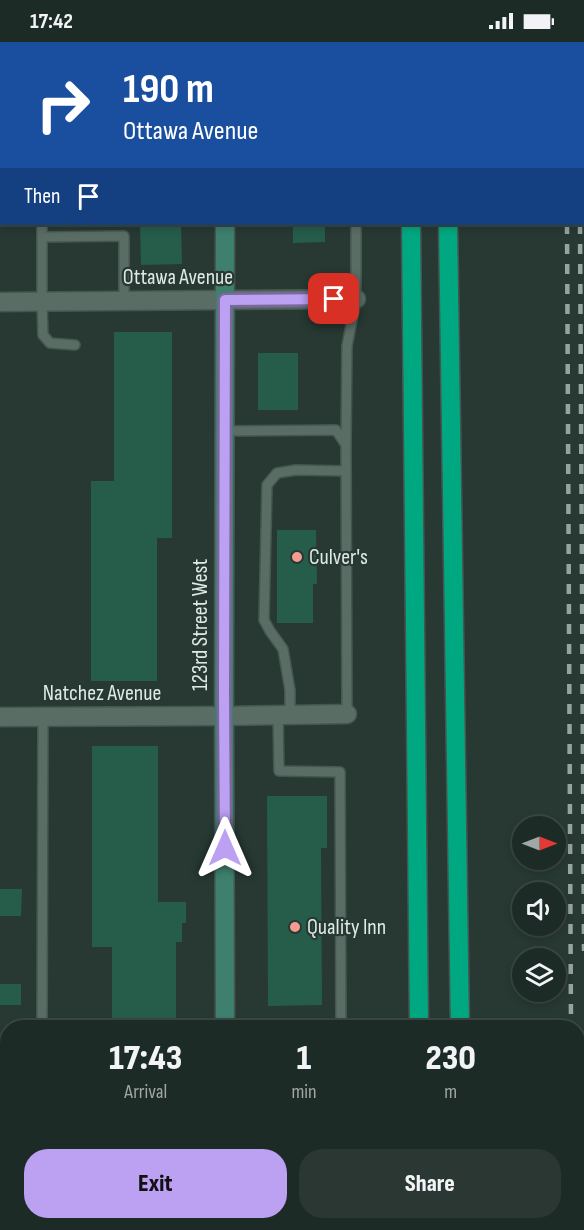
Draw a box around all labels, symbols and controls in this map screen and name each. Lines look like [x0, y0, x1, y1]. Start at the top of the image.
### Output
text: 17:42 [30, 8, 73, 35]
text: 190 m [123, 64, 214, 115]
icon: right [24, 66, 102, 144]
text: Ottawa Avenue [123, 115, 258, 147]
icon: arrive [72, 180, 105, 213]
text: Then [24, 183, 60, 210]
street label: Ottawa Avenue [123, 264, 233, 291]
pin [308, 273, 359, 324]
icon: arrive [317, 282, 350, 315]
place label: Culver's [309, 544, 368, 571]
marker: Culver's [290, 550, 304, 564]
street label: 123rd Street West [187, 559, 214, 691]
street label: Natchez Avenue [43, 680, 161, 707]
position arrow [193, 816, 257, 880]
north arrow [512, 816, 566, 870]
map controls [512, 816, 566, 1002]
button: sound [512, 882, 566, 936]
place label: Quality Inn [307, 914, 386, 941]
marker: Quality Inn [288, 920, 302, 934]
button: layers [512, 948, 566, 1002]
text: 17:43 [109, 1037, 182, 1080]
text: 1 [297, 1037, 311, 1080]
text: 230 [426, 1037, 476, 1080]
text: Arrival [124, 1080, 167, 1104]
text: min [291, 1080, 317, 1104]
text: m [444, 1080, 457, 1104]
button: Exit [24, 1149, 287, 1218]
button: Share [299, 1149, 561, 1218]

